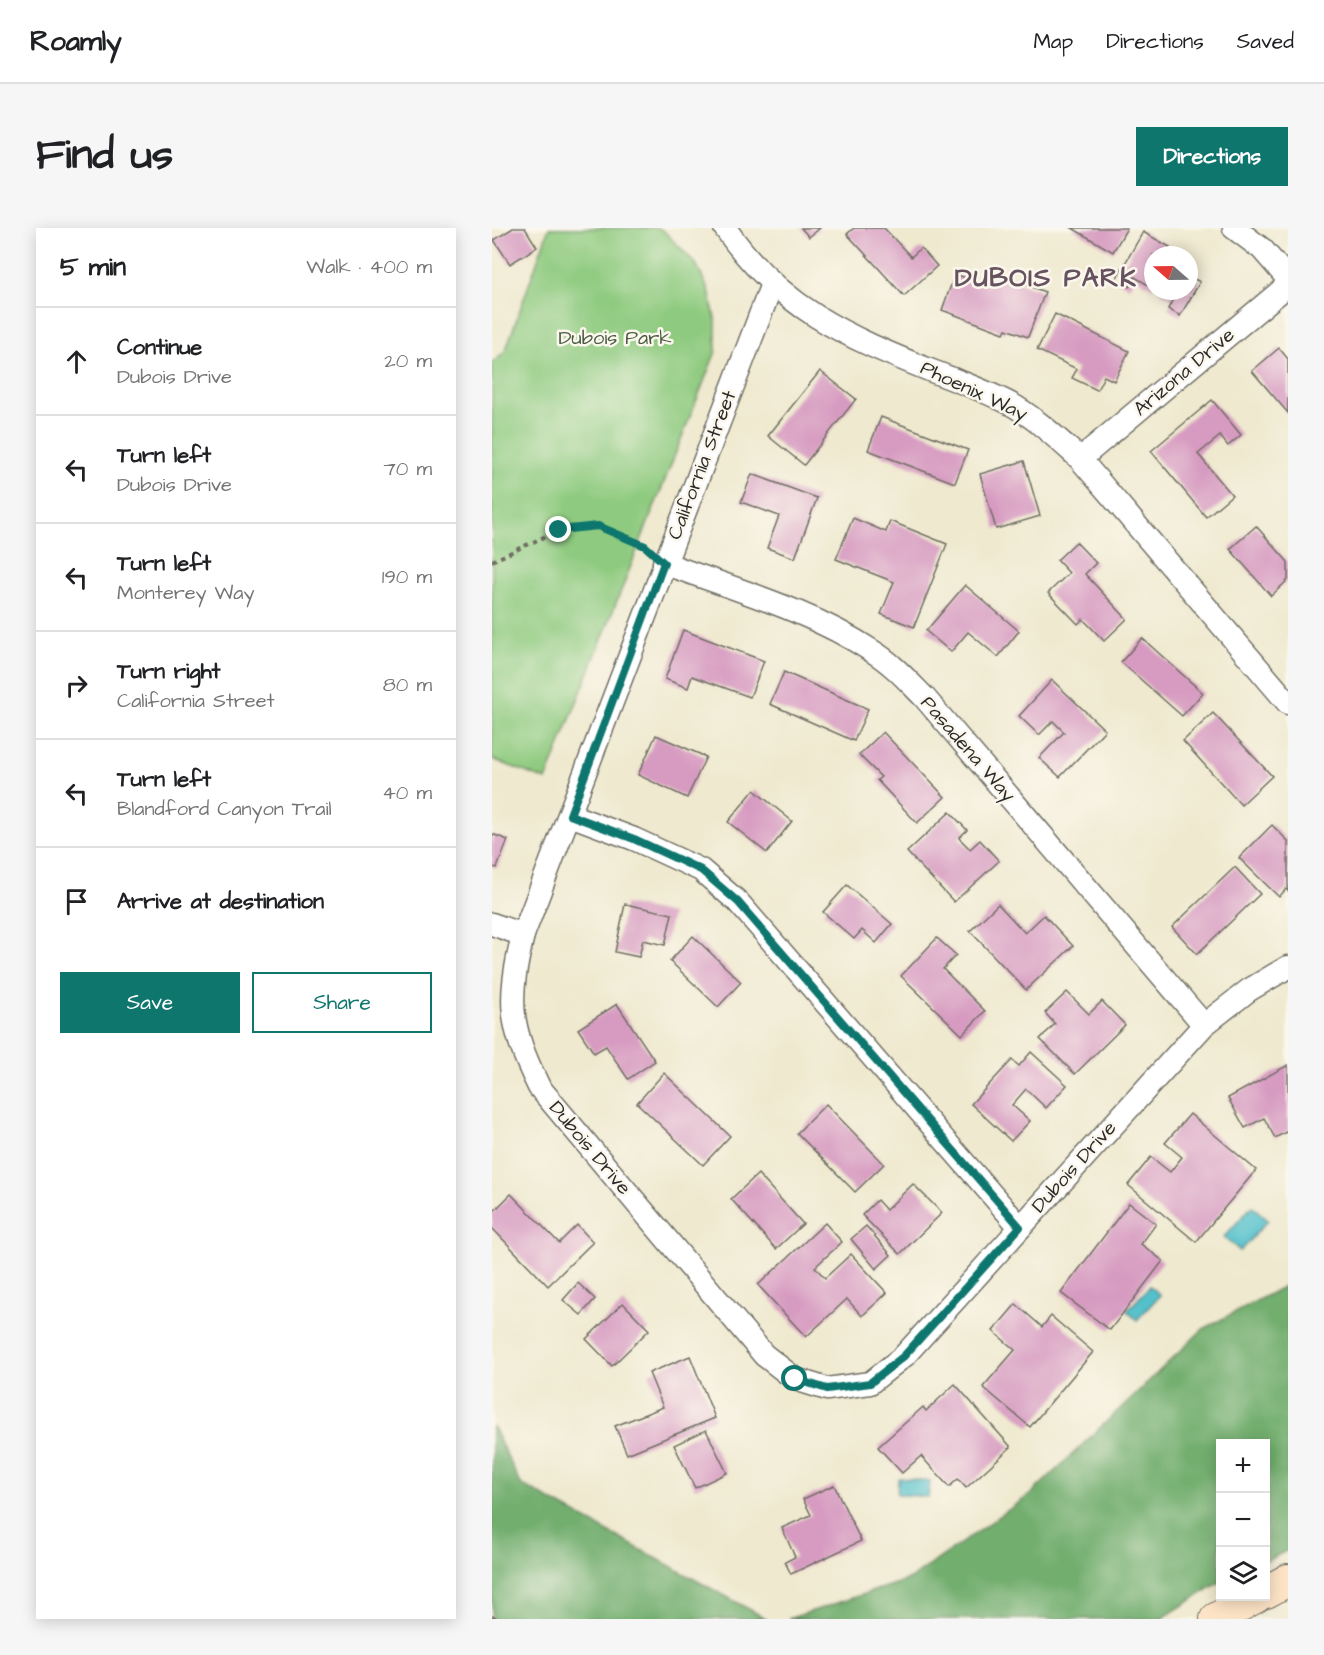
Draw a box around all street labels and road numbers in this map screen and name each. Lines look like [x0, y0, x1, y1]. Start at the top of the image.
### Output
street label: Arizona Drive [1127, 321, 1241, 423]
street label: Phoenix Way [915, 354, 1032, 429]
street label: California Street [661, 386, 743, 544]
street label: Pasadena Way [913, 690, 1022, 809]
street label: Dubois Drive [542, 1095, 638, 1201]
street label: Dubois Drive [1025, 1115, 1123, 1219]

